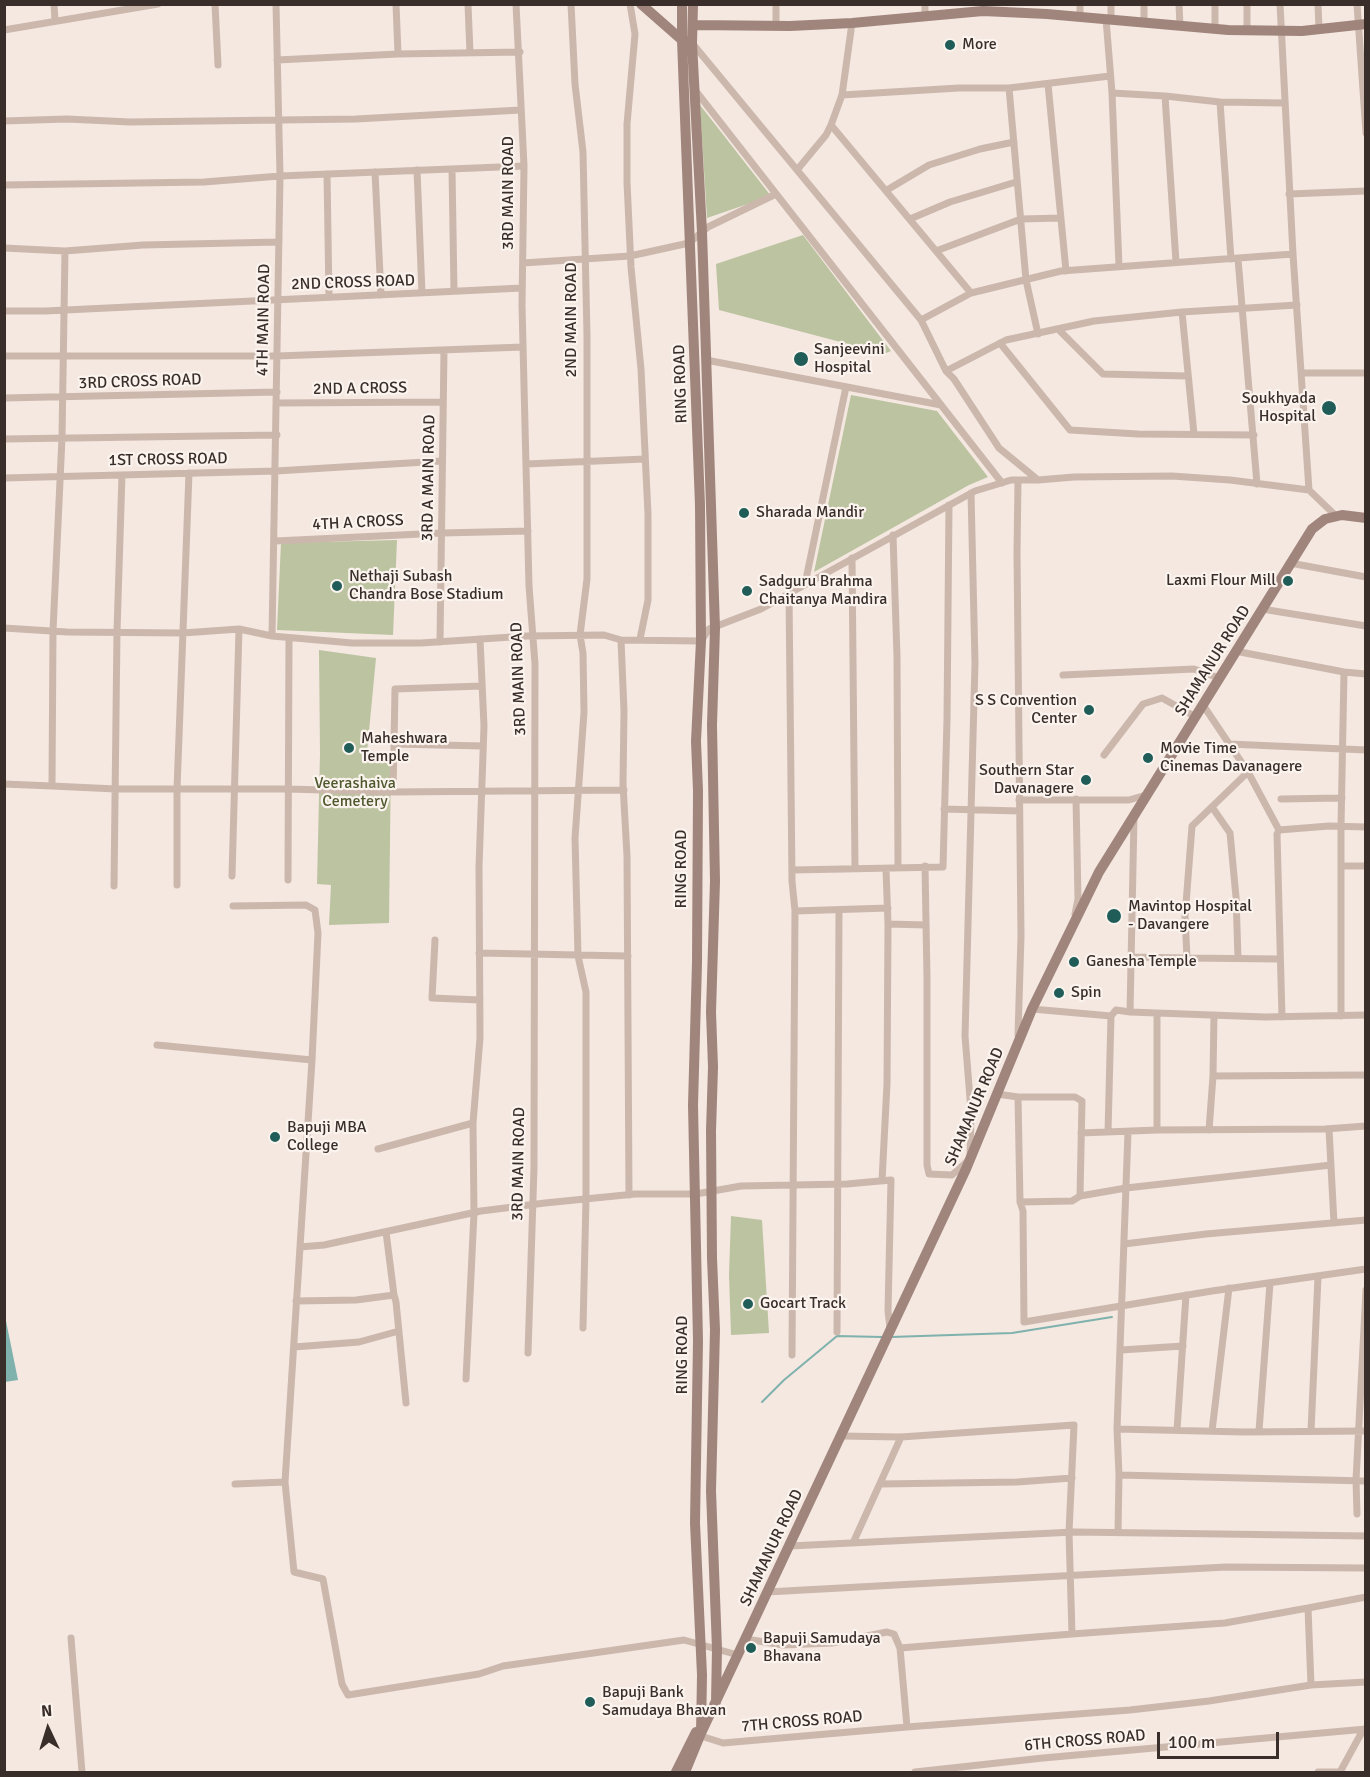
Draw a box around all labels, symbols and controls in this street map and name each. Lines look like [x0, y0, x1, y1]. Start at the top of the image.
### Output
place label: More [962, 35, 997, 55]
marker: More [943, 38, 957, 52]
street label: 3RD MAIN ROAD [499, 136, 519, 250]
street label: 2ND MAIN ROAD [562, 262, 582, 378]
street label: 4TH MAIN ROAD [253, 264, 275, 376]
street label: 2ND CROSS ROAD [291, 271, 415, 295]
place label: Sanjeevini Hospital [814, 340, 884, 378]
street label: RING ROAD [670, 344, 692, 424]
marker: Sanjeevini Hospital [792, 350, 810, 368]
street label: 3RD CROSS ROAD [78, 370, 202, 394]
street label: 2ND A CROSS [313, 379, 407, 399]
place label: Soukhyada Hospital [1242, 389, 1316, 427]
marker: Soukhyada Hospital [1320, 399, 1338, 417]
street label: 3RD A MAIN ROAD [418, 414, 440, 542]
street label: 1ST CROSS ROAD [108, 449, 228, 471]
place label: Sharada Mandir [756, 503, 864, 523]
marker: Sharada Mandir [737, 506, 751, 520]
street label: 4TH A CROSS [312, 511, 404, 535]
place label: Nethaji Subash Chandra Bose Stadium [349, 567, 503, 605]
place label: Laxmi Flour Mill [1166, 571, 1276, 591]
place label: Sadguru Brahma Chaitanya Mandira [759, 572, 887, 610]
marker: Laxmi Flour Mill [1281, 574, 1295, 588]
marker: Nethaji Subash Chandra Bose Stadium [330, 579, 344, 593]
marker: Sadguru Brahma Chaitanya Mandira [740, 584, 754, 598]
street label: SHAMANUR ROAD [1171, 602, 1255, 720]
street label: 3RD MAIN ROAD [507, 622, 531, 736]
place label: S S Convention Center [975, 691, 1077, 729]
marker: S S Convention Center [1082, 703, 1096, 717]
place label: Maheshwara Temple [361, 729, 448, 767]
place label: Movie Time Cinemas Davanagere [1160, 739, 1302, 777]
marker: Maheshwara Temple [342, 741, 356, 755]
marker: Movie Time Cinemas Davanagere [1141, 751, 1155, 765]
place label: Southern Star Davanagere [979, 761, 1074, 799]
marker: Southern Star Davanagere [1079, 773, 1093, 787]
park label: Veerashaiva Cemetery [314, 774, 396, 812]
street label: RING ROAD [672, 830, 692, 908]
place label: Mavintop Hospital - Davangere [1128, 897, 1252, 935]
marker: Mavintop Hospital - Davangere [1105, 907, 1123, 925]
place label: Ganesha Temple [1086, 952, 1197, 972]
marker: Ganesha Temple [1067, 955, 1081, 969]
place label: Spin [1071, 983, 1101, 1003]
marker: Spin [1052, 986, 1066, 1000]
street label: SHAMANUR ROAD [941, 1045, 1009, 1169]
street label: 3RD MAIN ROAD [508, 1107, 530, 1221]
place label: Bapuji MBA College [287, 1118, 367, 1156]
marker: Bapuji MBA College [268, 1130, 282, 1144]
place label: Gocart Track [760, 1294, 846, 1314]
marker: Gocart Track [741, 1297, 755, 1311]
street label: RING ROAD [673, 1316, 693, 1394]
street label: SHAMANUR ROAD [737, 1487, 807, 1609]
place label: Bapuji Samudaya Bhavana [763, 1629, 881, 1667]
marker: Bapuji Samudaya Bhavana [744, 1641, 758, 1655]
place label: Bapuji Bank Samudaya Bhavan [602, 1683, 726, 1721]
marker: Bapuji Bank Samudaya Bhavan [583, 1695, 597, 1709]
north arrow [18, 1699, 78, 1759]
text: N [40, 1701, 53, 1721]
street label: 7TH CROSS ROAD [741, 1707, 863, 1737]
scale bar [1160, 1720, 1282, 1758]
street label: 6TH CROSS ROAD [1024, 1726, 1146, 1756]
text: 100 m [1168, 1731, 1215, 1753]

